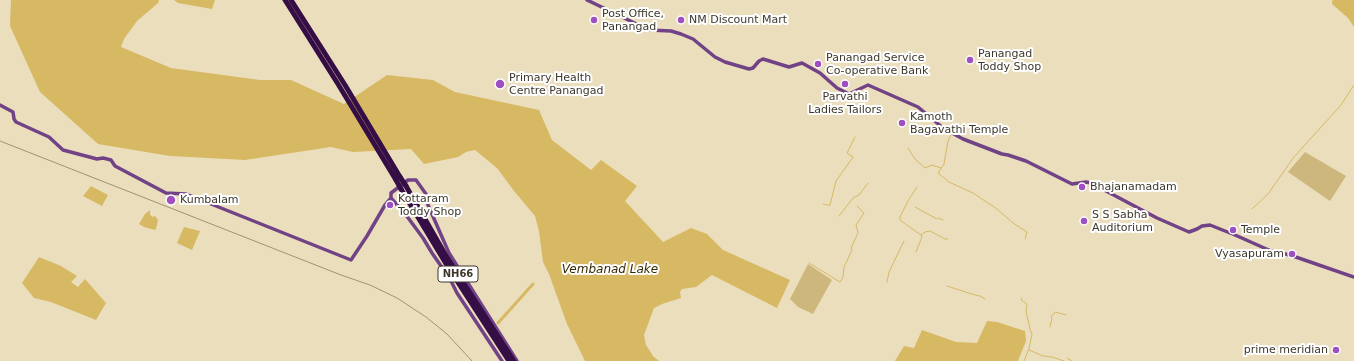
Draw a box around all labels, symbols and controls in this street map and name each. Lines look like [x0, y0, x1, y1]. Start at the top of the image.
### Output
place label: Post Office, Panangad [602, 7, 664, 33]
place label: NM Discount Mart [689, 13, 787, 27]
marker: Post Office, Panangad [589, 15, 599, 25]
marker: NM Discount Mart [676, 15, 686, 25]
place label: Panangad Toddy Shop [978, 47, 1041, 73]
place label: Panangad Service Co-operative Bank [826, 51, 928, 77]
marker: Panangad Toddy Shop [965, 55, 975, 65]
marker: Panangad Service Co-operative Bank [813, 59, 823, 69]
place label: Primary Health Centre Panangad [509, 71, 604, 97]
marker: Primary Health Centre Panangad [494, 78, 506, 90]
marker: Parvathi Ladies Tailors [840, 79, 850, 89]
place label: Parvathi Ladies Tailors [808, 90, 882, 116]
place label: Kamoth Bagavathi Temple [910, 110, 1008, 136]
marker: Kamoth Bagavathi Temple [897, 118, 907, 128]
place label: Bhajanamadam [1090, 180, 1177, 194]
marker: Bhajanamadam [1077, 182, 1087, 192]
place label: Kottaram Toddy Shop [398, 192, 461, 218]
place label: Kumbalam [180, 193, 239, 207]
marker: Kumbalam [165, 194, 177, 206]
marker: Kottaram Toddy Shop [385, 200, 395, 210]
place label: S S Sabha Auditorium [1092, 208, 1153, 234]
marker: S S Sabha Auditorium [1079, 216, 1089, 226]
place label: Temple [1241, 223, 1280, 237]
marker: Temple [1228, 225, 1238, 235]
place label: Vyasapuram [1215, 247, 1284, 261]
marker: Vyasapuram [1287, 249, 1297, 259]
water label: Vembanad Lake [562, 263, 658, 277]
road number: NH66 [438, 266, 478, 282]
place label: prime meridian [1244, 343, 1328, 357]
marker: prime meridian [1331, 345, 1341, 355]

